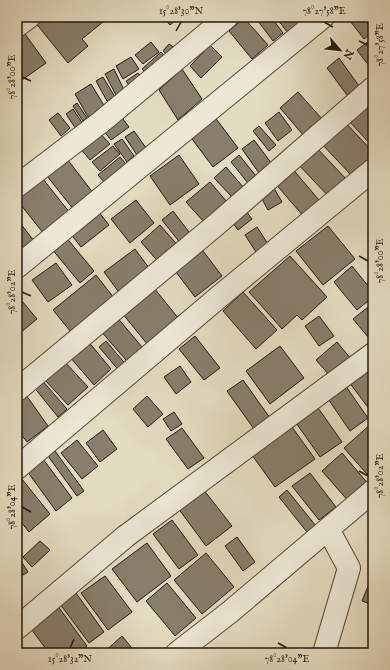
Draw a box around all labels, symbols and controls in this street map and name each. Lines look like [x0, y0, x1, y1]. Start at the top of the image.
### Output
text: 15°28'30"N [159, 5, 203, 18]
text: 78°27'58"E [302, 5, 346, 18]
text: 78°27'58"E [374, 23, 387, 67]
north arrow [320, 30, 360, 70]
text: N [339, 46, 357, 62]
text: 78°28'00"E [6, 55, 19, 99]
text: 78°28'00"E [374, 239, 387, 283]
text: 78°28'02"E [6, 270, 19, 314]
text: 78°28'02"E [374, 454, 387, 498]
text: 78°28'04"E [6, 485, 19, 529]
text: 15°28'32"N [48, 653, 92, 666]
text: 78°28'04"E [265, 653, 309, 666]

